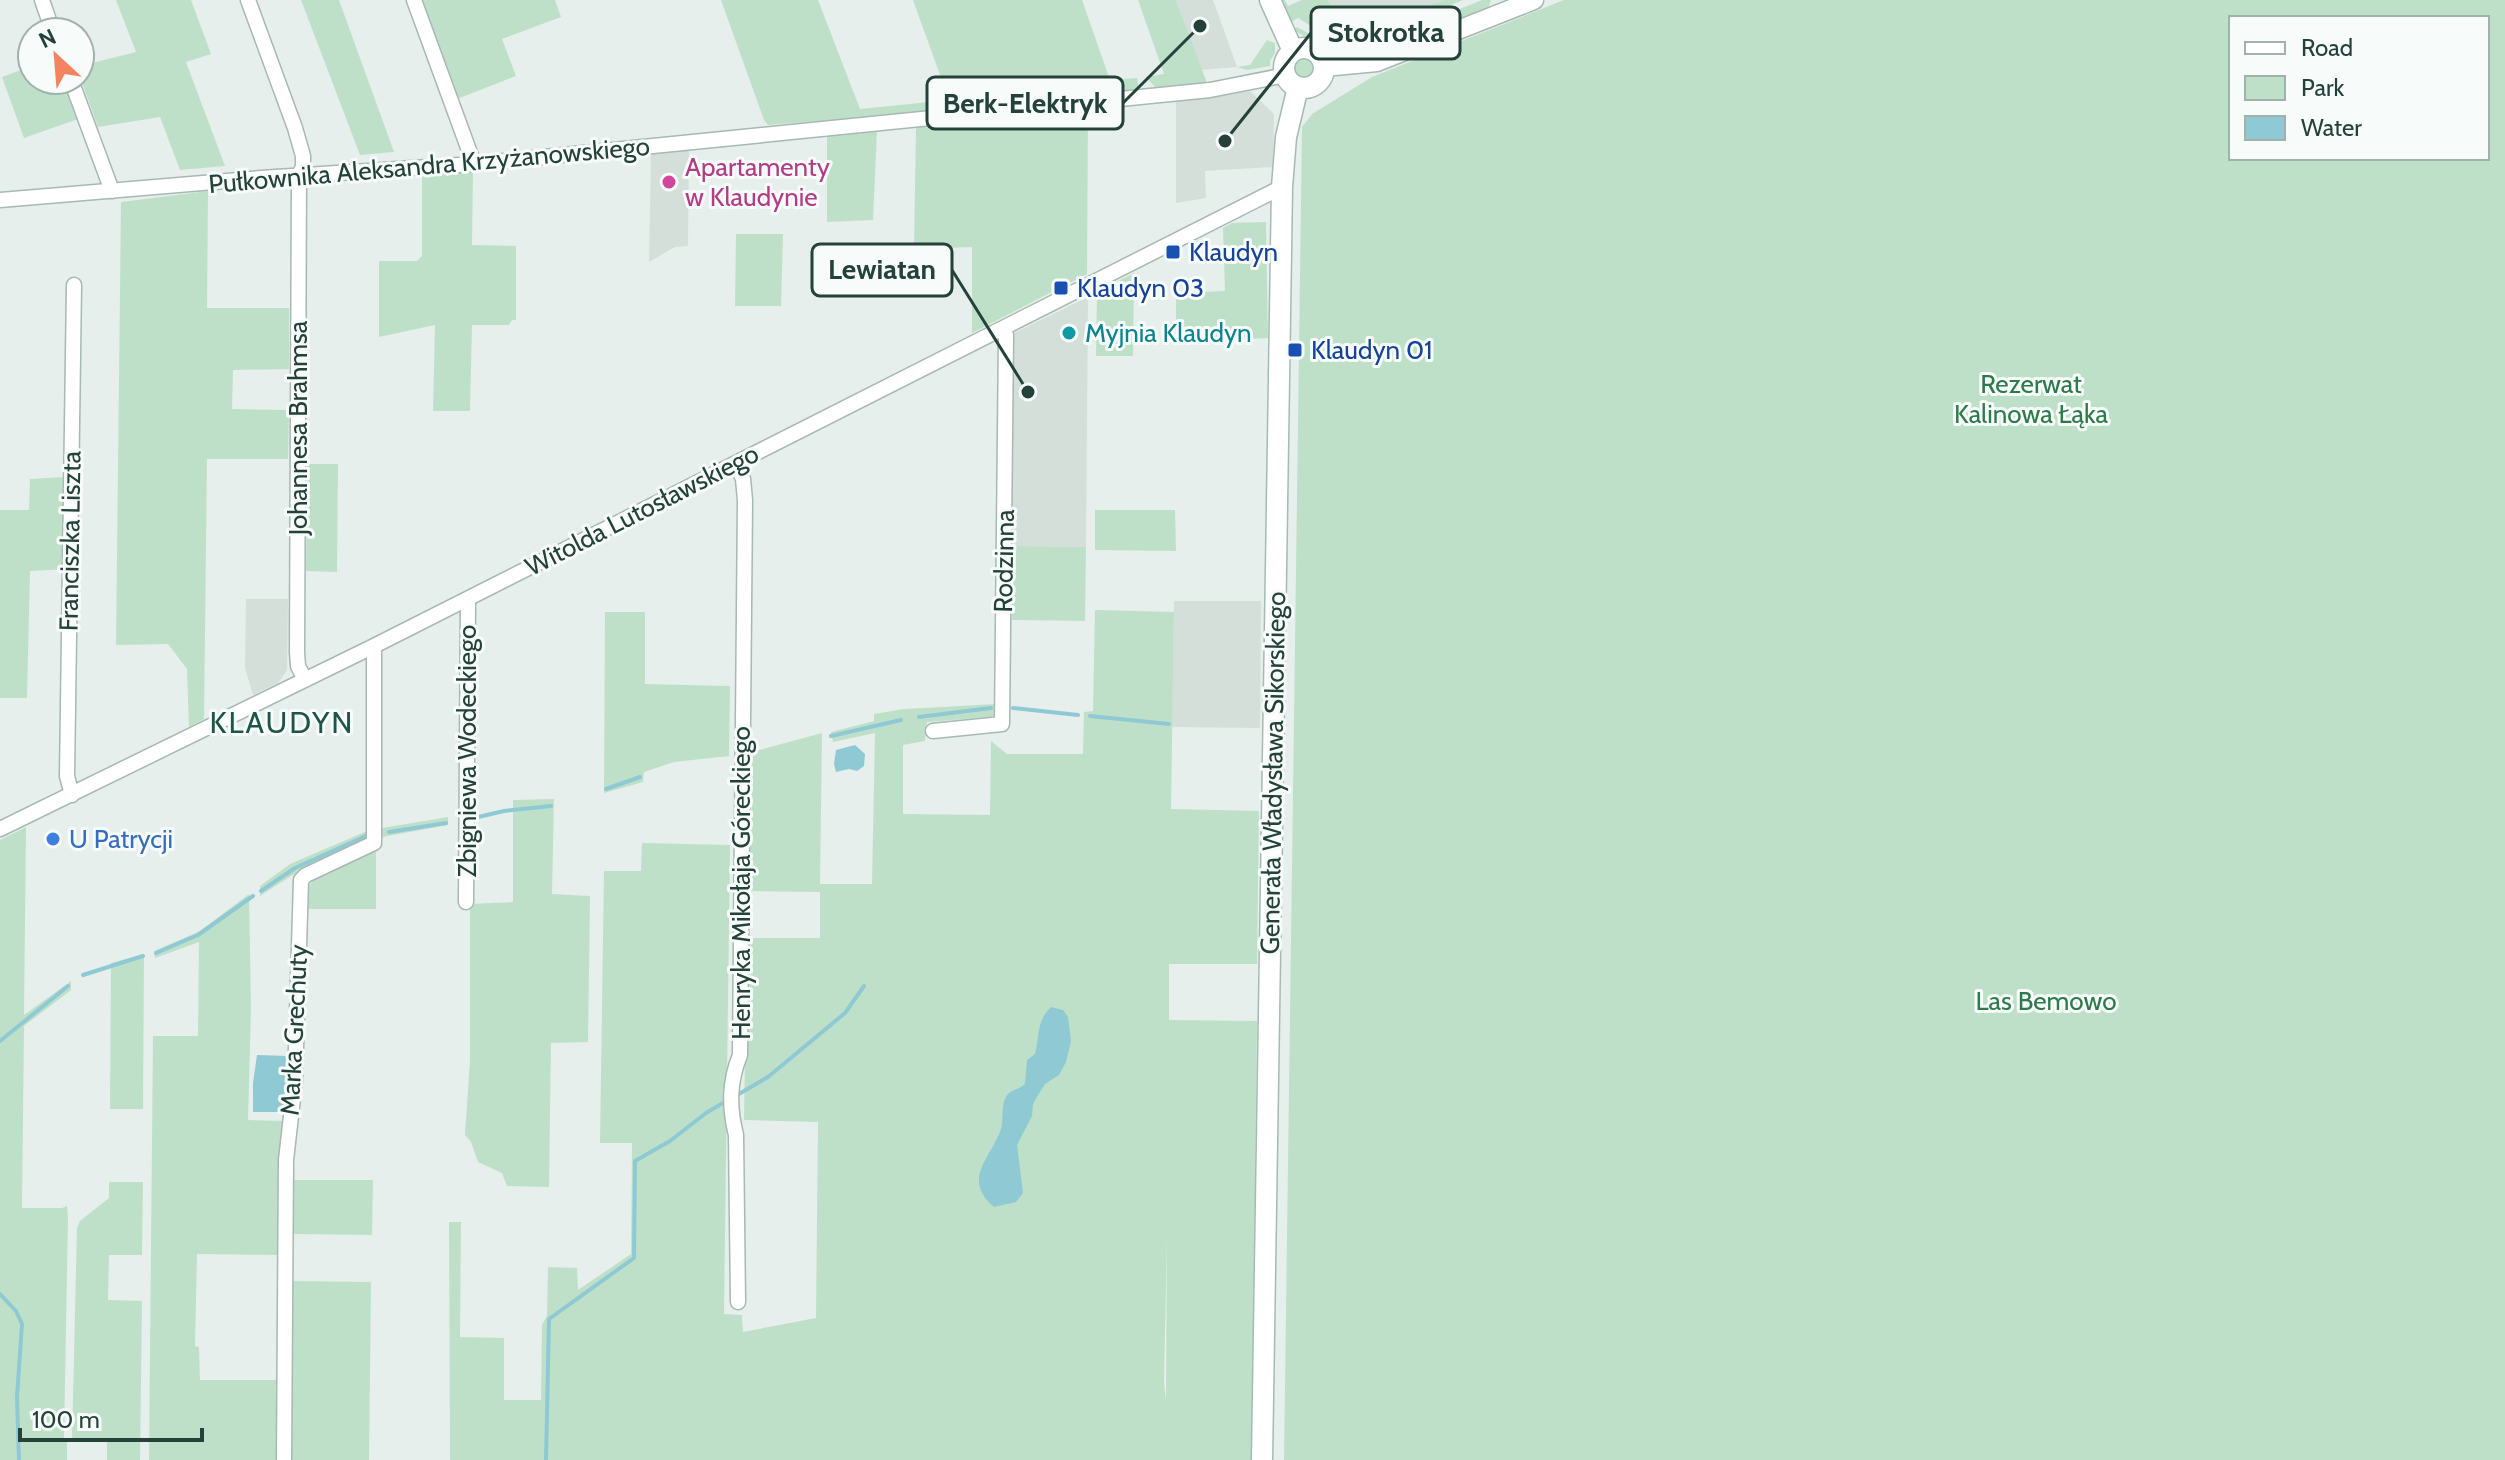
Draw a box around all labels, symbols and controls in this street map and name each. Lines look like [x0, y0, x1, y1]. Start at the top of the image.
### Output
callout: Stokrotka [1311, 7, 1460, 59]
text: Stokrotka [1328, 15, 1444, 49]
north arrow [16, 16, 96, 96]
legend [2229, 16, 2489, 160]
text: N [35, 23, 60, 54]
text: Road [2301, 33, 2353, 62]
text: Park [2301, 73, 2344, 102]
callout: Berk-Elektryk [927, 77, 1123, 129]
text: Berk-Elektryk [943, 86, 1108, 120]
text: Water [2301, 113, 2362, 142]
street label: Pułkownika Aleksandra Krzyżanowskiego [207, 130, 651, 200]
place label: Apartamenty w Klaudynie [685, 151, 830, 213]
marker: Apartamenty w Klaudynie [660, 173, 678, 191]
place label: Klaudyn [1189, 236, 1278, 268]
marker: Klaudyn [1164, 243, 1182, 261]
callout: Lewiatan [812, 244, 952, 296]
text: Lewiatan [828, 252, 936, 286]
place label: Klaudyn 03 [1077, 272, 1204, 304]
marker: Klaudyn 03 [1052, 279, 1070, 297]
place label: Myjnia Klaudyn [1085, 317, 1252, 349]
street label: Johannesa Brahmsa [282, 320, 314, 536]
marker: Myjnia Klaudyn [1060, 324, 1078, 342]
place label: Klaudyn 01 [1311, 334, 1433, 366]
marker: Klaudyn 01 [1286, 341, 1304, 359]
park label: Rezerwat Kalinowa Łąka [1954, 368, 2109, 430]
street label: Witolda Lutosławskiego [520, 437, 764, 583]
street label: Franciszka Liszta [52, 450, 88, 631]
street label: Rodzinna [987, 509, 1021, 613]
street label: Generała Władysława Sikorskiego [1254, 591, 1292, 955]
street label: Zbigniewa Wodeckiego [451, 625, 483, 877]
district label: KLAUDYN [210, 704, 354, 741]
street label: Henryka Mikołaja Góreckiego [725, 726, 757, 1040]
place label: U Patrycji [69, 823, 173, 855]
marker: U Patrycji [44, 830, 62, 848]
street label: Marka Grechuty [274, 944, 314, 1116]
park label: Las Bemowo [1976, 985, 2116, 1017]
scale bar [20, 1392, 202, 1442]
text: 100 m [32, 1405, 100, 1434]

